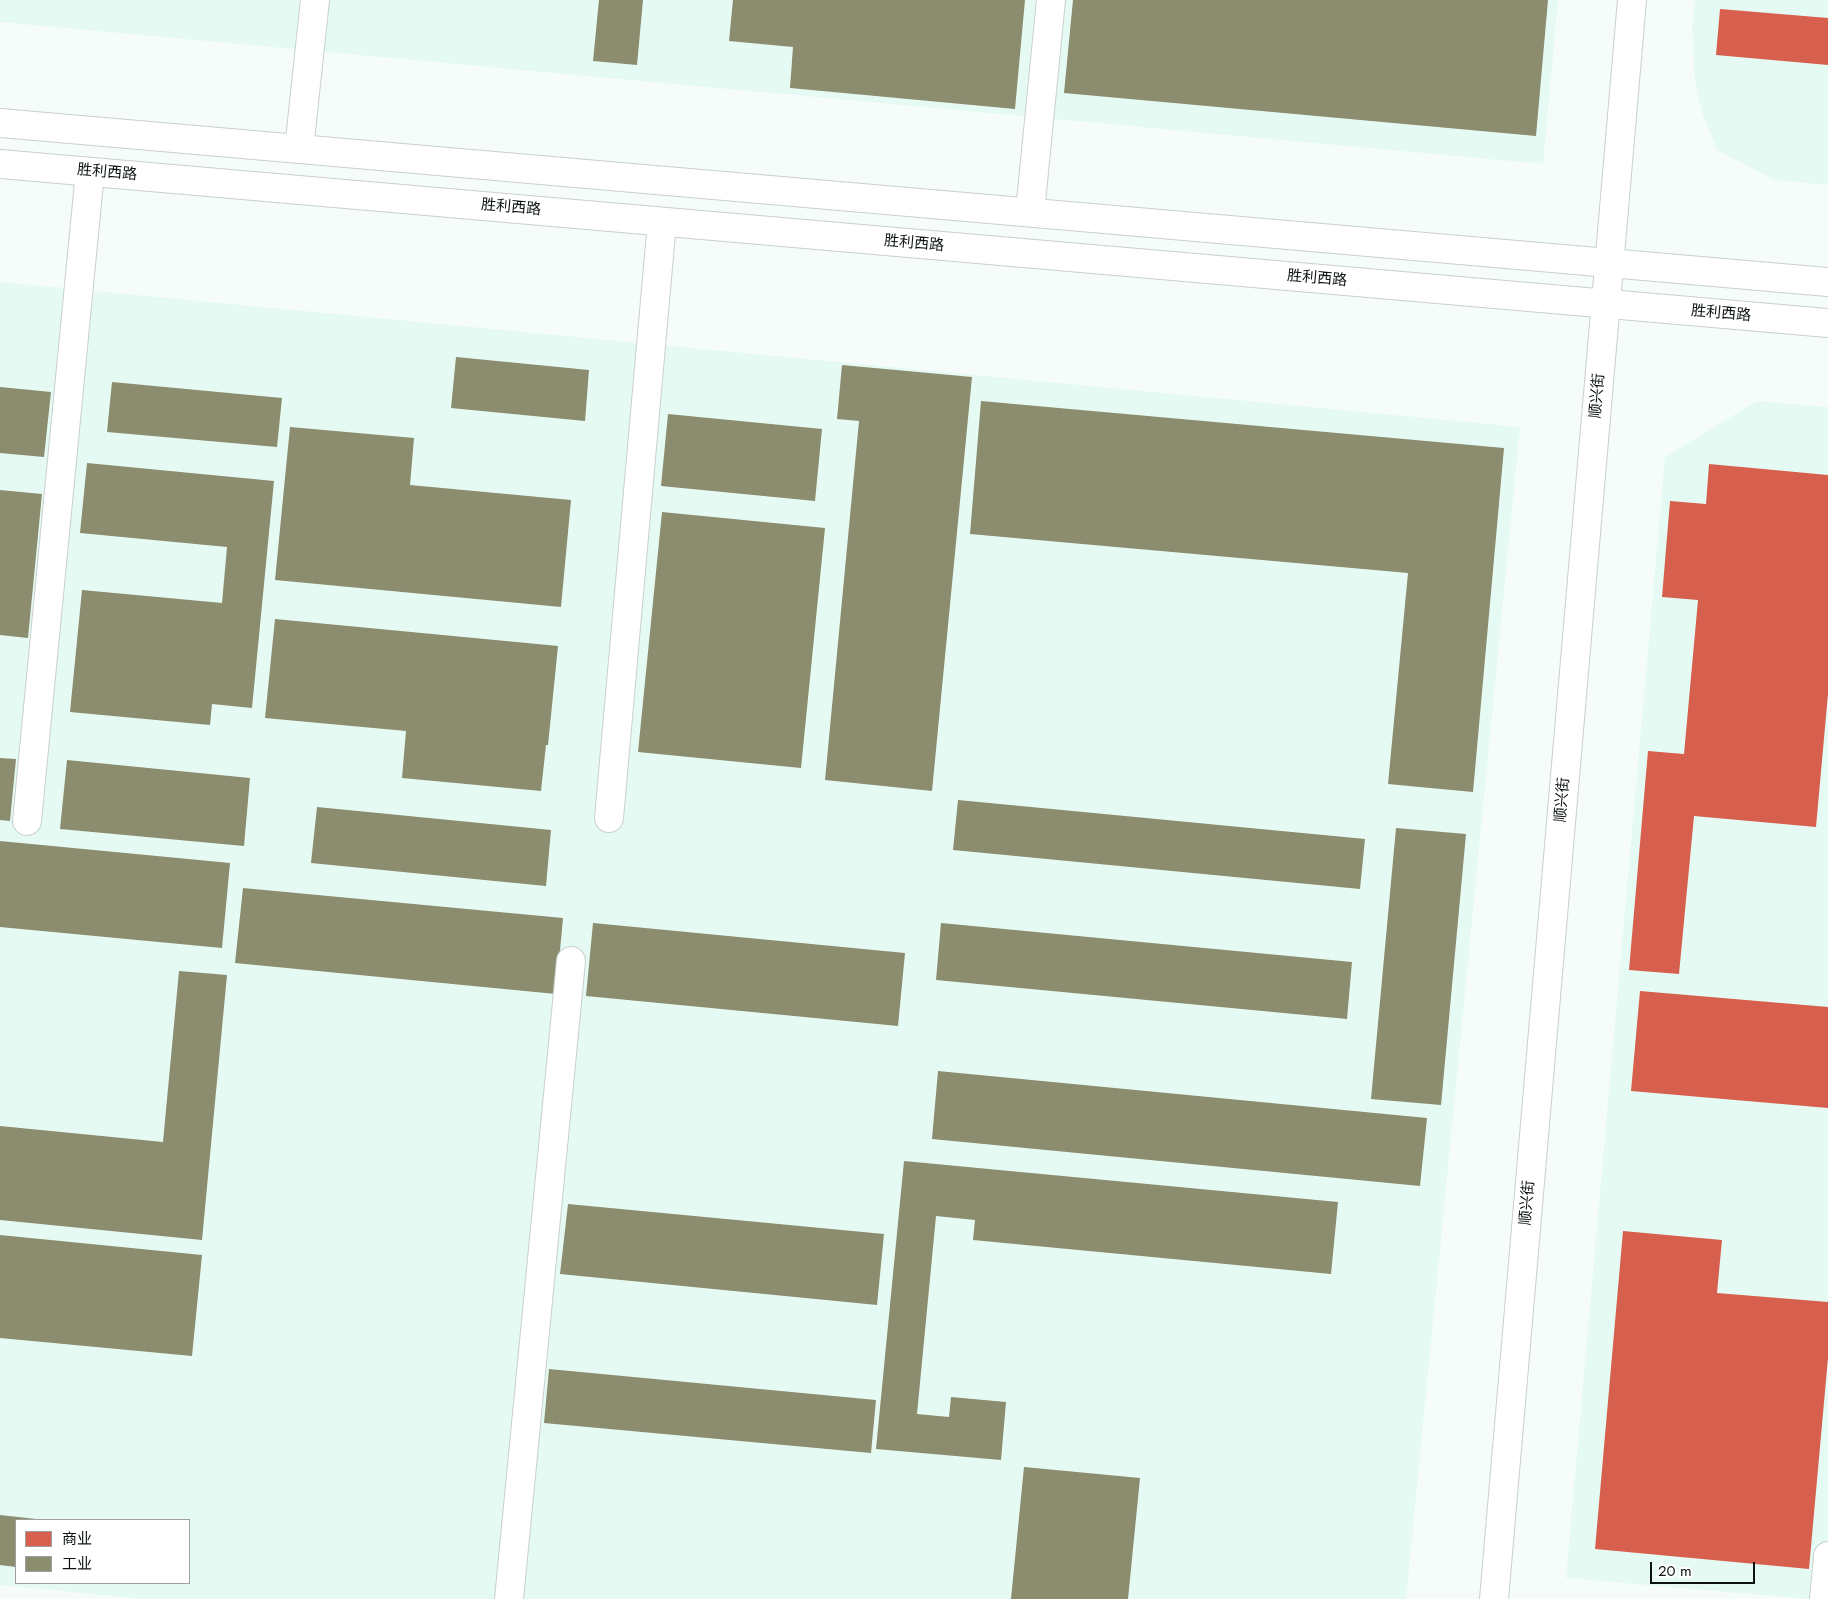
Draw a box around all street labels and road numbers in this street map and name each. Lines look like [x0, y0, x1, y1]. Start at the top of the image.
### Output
street label: 胜利西路 [76, 161, 138, 185]
street label: 胜利西路 [480, 196, 542, 220]
street label: 胜利西路 [883, 232, 945, 256]
street label: 胜利西路 [1286, 267, 1348, 291]
street label: 胜利西路 [1690, 302, 1752, 326]
street label: 顺兴街 [1587, 373, 1609, 419]
street label: 顺兴街 [1552, 777, 1574, 823]
street label: 顺兴街 [1517, 1180, 1539, 1226]

